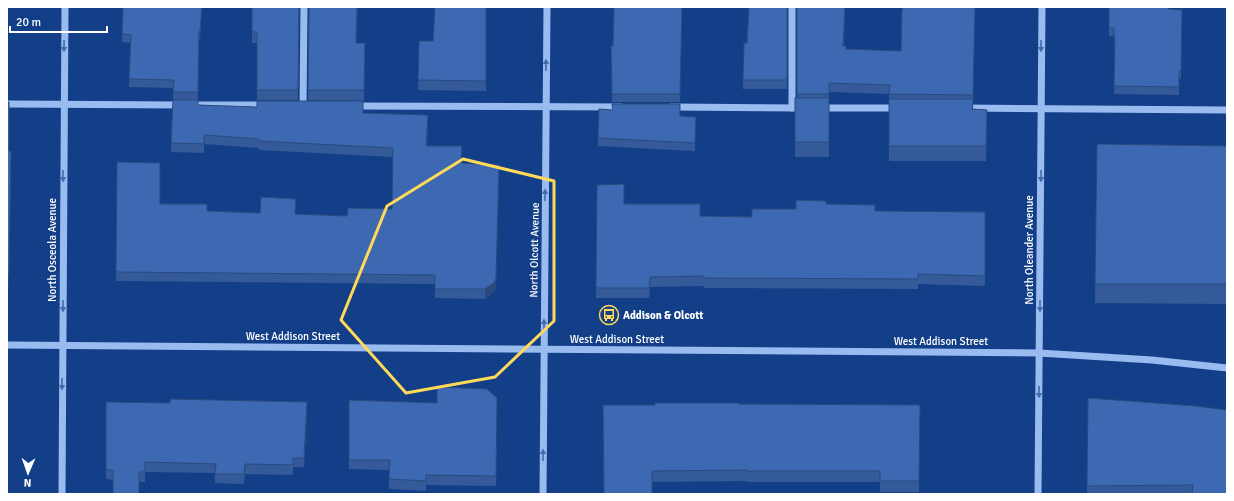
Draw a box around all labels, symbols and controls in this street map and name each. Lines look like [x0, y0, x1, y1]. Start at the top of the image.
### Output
scale bar [10, 8, 107, 34]
text: 20 m [16, 15, 41, 30]
one-way arrow [61, 40, 67, 53]
one-way arrow [1038, 40, 1044, 53]
one-way arrow [543, 58, 549, 71]
one-way arrow [60, 170, 66, 183]
one-way arrow [1038, 170, 1044, 183]
one-way arrow [542, 188, 548, 201]
street label: North Oleander Avenue [1023, 195, 1036, 305]
street label: North Osceola Avenue [46, 198, 59, 302]
street label: North Olcott Avenue [527, 202, 542, 298]
one-way arrow [60, 300, 66, 313]
one-way arrow [1037, 300, 1043, 313]
bus stop icon: Addison & Olcott [598, 304, 620, 326]
place label: Addison & Olcott [623, 309, 704, 322]
one-way arrow [541, 318, 547, 331]
street label: West Addison Street [246, 330, 340, 343]
street label: West Addison Street [570, 333, 664, 346]
street label: West Addison Street [894, 335, 988, 348]
one-way arrow [59, 378, 65, 391]
one-way arrow [1036, 386, 1042, 399]
one-way arrow [540, 448, 546, 461]
north arrow [8, 453, 48, 493]
text: N [24, 476, 32, 489]

